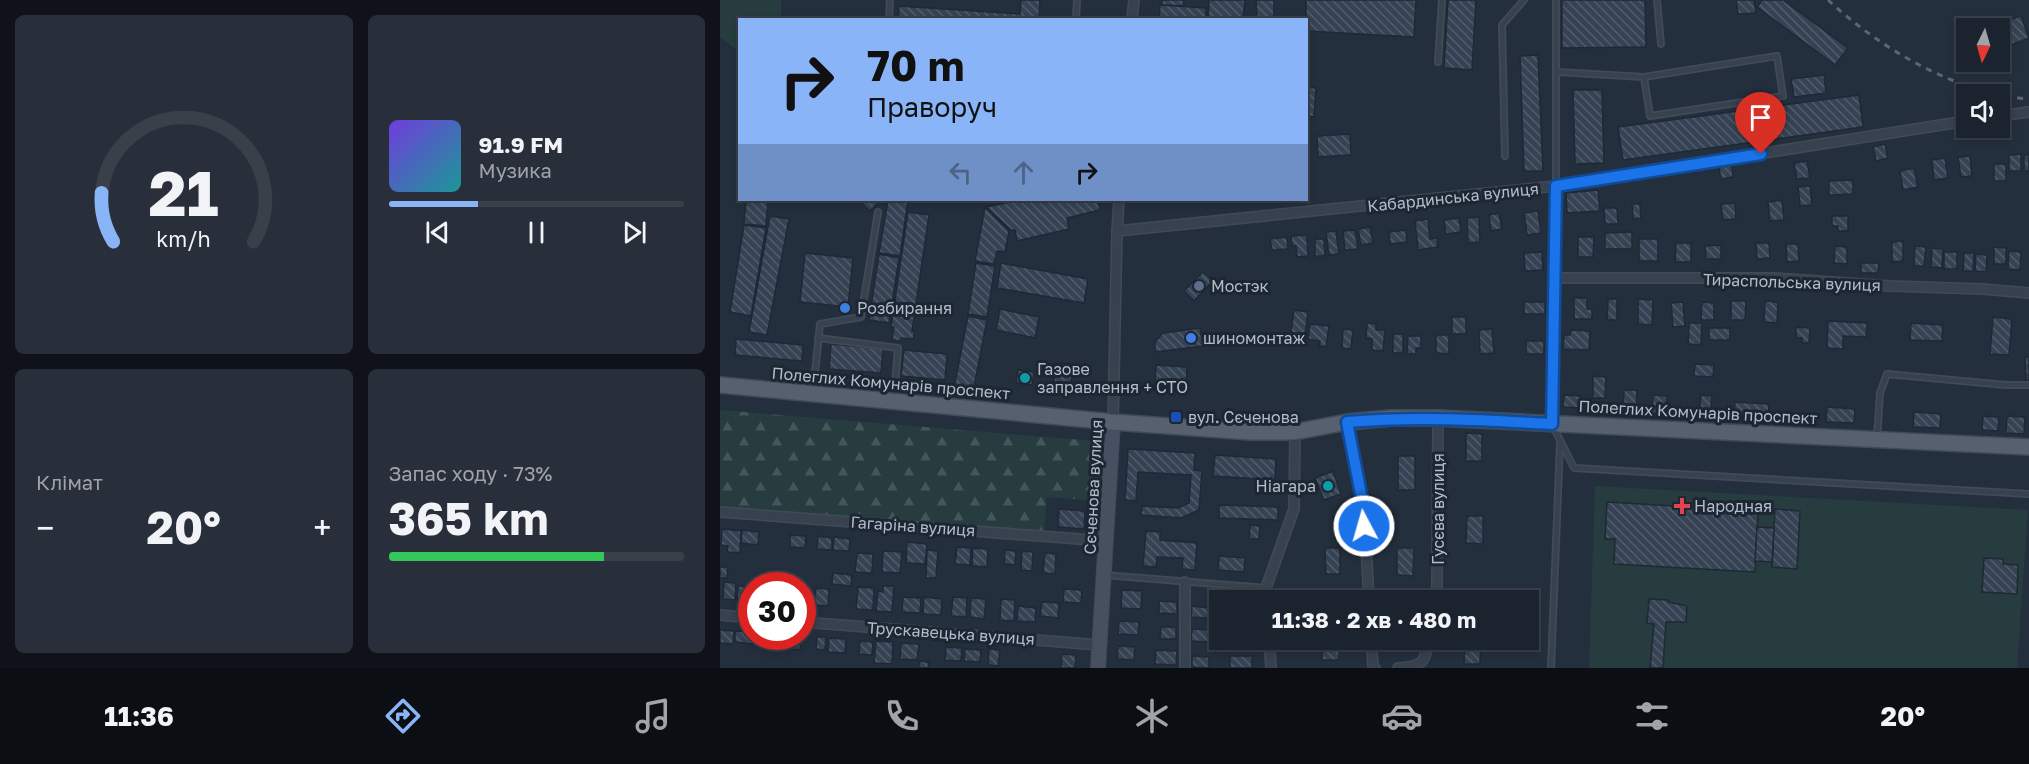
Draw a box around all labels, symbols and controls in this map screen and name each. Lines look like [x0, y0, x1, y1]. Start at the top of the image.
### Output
north arrow [1956, 18, 2010, 72]
map controls [1956, 18, 2010, 138]
text: 70 m [867, 40, 964, 90]
icon: right [768, 42, 846, 120]
button: sound [1956, 84, 2010, 138]
text: Праворуч [867, 91, 997, 123]
pin [1735, 92, 1786, 154]
icon: arrive [1744, 101, 1777, 134]
text: 91.9 FM [479, 131, 563, 158]
text: 21 [149, 155, 219, 230]
icon: left [944, 156, 977, 189]
icon: ahead [1007, 156, 1040, 189]
icon: right [1070, 156, 1103, 189]
text: Музика [479, 158, 552, 182]
street label: Кабардинська вулиця [1366, 178, 1540, 216]
icon: previous [421, 216, 454, 249]
icon: pause [520, 216, 553, 249]
icon: next [618, 216, 651, 249]
text: km/h [156, 226, 211, 252]
street label: Тираспольська вулиця [1703, 269, 1881, 295]
place label: Мостэк [1211, 276, 1269, 296]
marker: Мостэк [1192, 279, 1206, 293]
place label: Розбирання [857, 298, 952, 318]
marker: Розбирання [838, 301, 852, 315]
place label: шиномонтаж [1203, 328, 1306, 348]
marker: шиномонтаж [1184, 331, 1198, 345]
place label: Газове заправлення + СТО [1037, 359, 1188, 397]
street label: Полеглих Комунарів проспект [771, 363, 1011, 403]
marker: Газове заправлення + СТО [1018, 371, 1032, 385]
street label: Полеглих Комунарів проспект [1578, 396, 1818, 428]
place label: вул. Сєченова [1188, 407, 1299, 427]
marker: вул. Сєченова [1169, 410, 1183, 424]
street label: Сєченова вулиця [1079, 419, 1107, 555]
street label: Гусєва вулиця [1428, 453, 1448, 565]
text: Запас ходу · 73% [389, 461, 552, 485]
text: Клімат [36, 470, 103, 494]
place label: Ніагара [1256, 476, 1316, 496]
marker: Ніагара [1321, 479, 1335, 493]
text: 365 km [389, 491, 549, 545]
position arrow [1332, 494, 1396, 558]
place label: Народная [1694, 496, 1772, 516]
marker: Народная [1675, 499, 1689, 513]
text: 20° [147, 500, 221, 554]
text: − [36, 508, 54, 547]
text: + [313, 508, 331, 547]
street label: Гагаріна вулиця [850, 512, 976, 540]
speed limit sign: 30 [738, 572, 816, 650]
text: 11:38 · 2 хв · 480 m [1272, 606, 1476, 633]
street label: Трускавецька вулиця [867, 617, 1035, 649]
icon: directions [382, 695, 424, 737]
icon: music [632, 695, 674, 737]
icon: phone [881, 695, 923, 737]
icon: climate [1131, 695, 1173, 737]
icon: car [1381, 695, 1423, 737]
icon: filters [1631, 695, 1673, 737]
text: 11:36 [104, 700, 174, 732]
text: 20° [1880, 700, 1925, 732]

